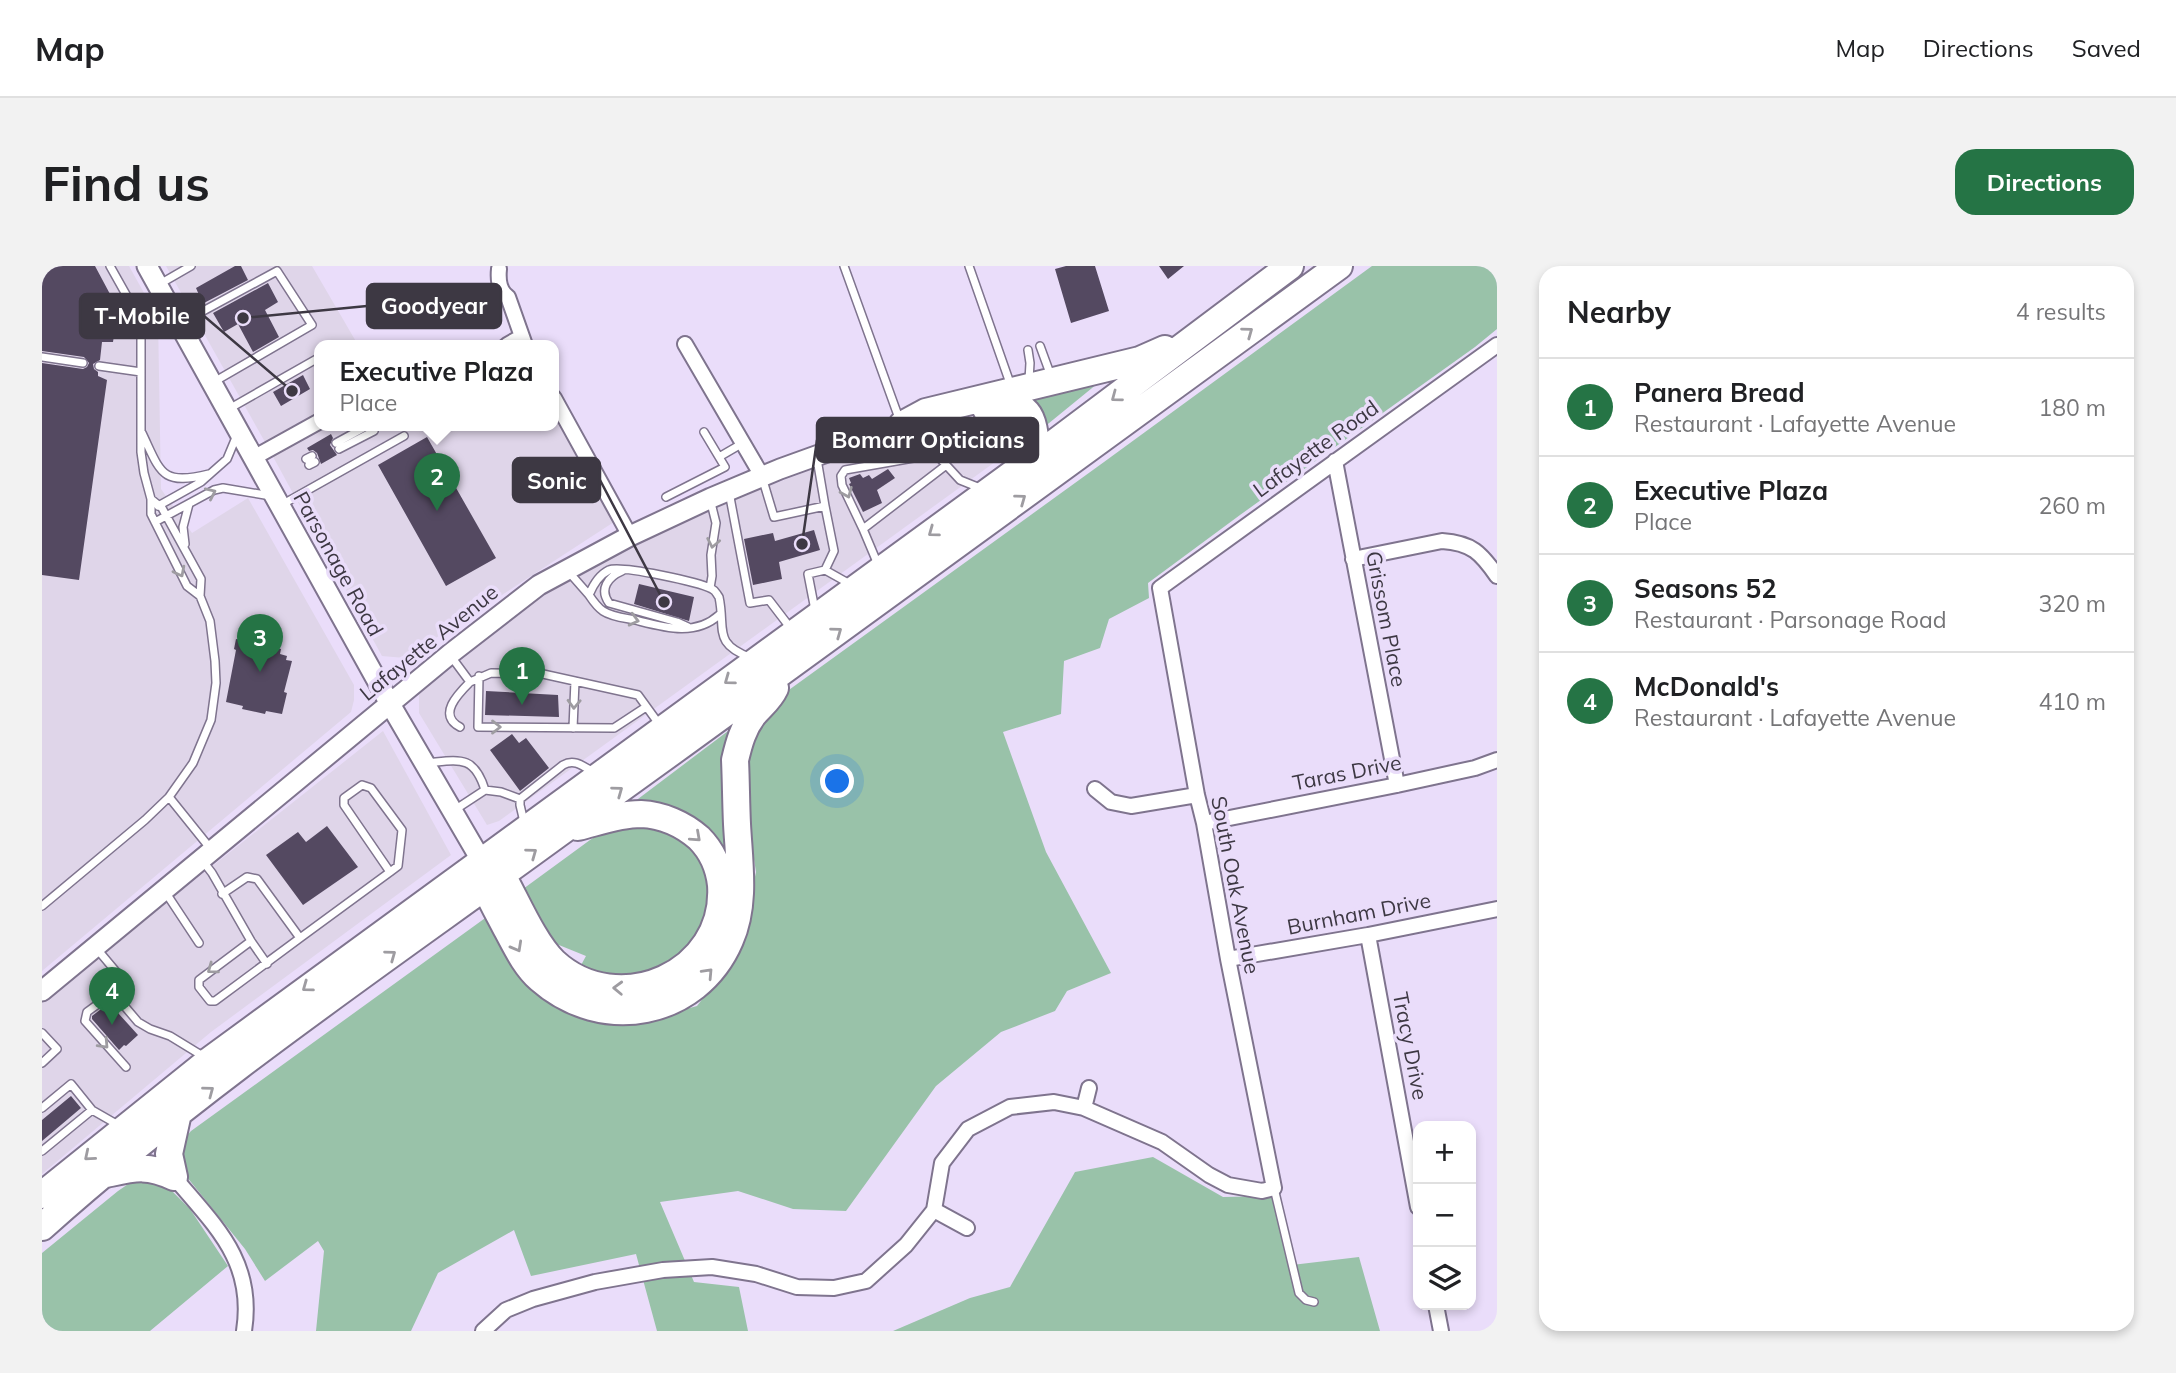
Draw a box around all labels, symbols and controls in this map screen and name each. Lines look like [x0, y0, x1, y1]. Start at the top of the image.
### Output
text: Map [35, 28, 105, 69]
text: Map [1835, 33, 1885, 63]
text: Directions [1923, 33, 2034, 63]
text: Saved [2072, 33, 2141, 63]
button: Directions [1955, 149, 2134, 215]
text: Find us [42, 152, 210, 213]
callout: Goodyear [367, 284, 501, 328]
text: Goodyear [381, 291, 487, 320]
text: Nearby [1567, 293, 1671, 331]
callout: T-Mobile [80, 294, 204, 338]
text: 4 results [2016, 297, 2106, 326]
text: T-Mobile [94, 301, 190, 330]
one-way arrow [1241, 328, 1253, 341]
popup [314, 340, 559, 431]
text: Executive Plaza [339, 355, 534, 388]
text: Panera Bread [1634, 376, 1805, 409]
text: Place [339, 388, 397, 417]
one-way arrow [1111, 389, 1123, 402]
text: 1 [1583, 393, 1597, 422]
text: 180 m [2038, 393, 2106, 422]
street label: Lafayette Road [1248, 394, 1383, 502]
text: Restaurant · Lafayette Avenue [1634, 409, 1956, 438]
callout: Bomarr Opticians [817, 418, 1038, 462]
text: Bomarr Opticians [831, 425, 1025, 454]
pin: 2 [414, 453, 460, 511]
callout: Sonic [513, 458, 600, 502]
text: Sonic [527, 466, 587, 495]
text: Executive Plaza [1634, 474, 1828, 507]
one-way arrow [838, 486, 852, 498]
one-way arrow [204, 487, 217, 501]
street label: Parsonage Road [288, 487, 389, 641]
text: 2 [1583, 491, 1597, 520]
text: 260 m [2038, 491, 2106, 520]
one-way arrow [1013, 494, 1026, 507]
text: Place [1634, 507, 1692, 536]
one-way arrow [928, 524, 941, 537]
one-way arrow [707, 537, 722, 549]
street label: Grissom Place [1361, 549, 1413, 689]
one-way arrow [171, 565, 185, 577]
text: Seasons 52 [1634, 572, 1777, 605]
street label: Lafayette Avenue [354, 579, 503, 706]
text: 3 [1583, 589, 1597, 618]
text: 320 m [2038, 589, 2106, 618]
text: Restaurant · Parsonage Road [1634, 605, 1947, 634]
one-way arrow [628, 612, 640, 626]
pin: 3 [237, 614, 283, 672]
one-way arrow [829, 628, 841, 640]
pin: 1 [499, 647, 545, 705]
text: McDonald's [1634, 670, 1779, 703]
one-way arrow [724, 672, 736, 684]
text: 4 [1583, 687, 1597, 716]
text: 410 m [2038, 687, 2106, 716]
one-way arrow [566, 699, 582, 710]
text: Restaurant · Lafayette Avenue [1634, 703, 1956, 732]
one-way arrow [491, 719, 501, 735]
street label: Taras Drive [1290, 749, 1403, 795]
your location [820, 764, 854, 798]
one-way arrow [610, 787, 623, 799]
street label: South Oak Avenue [1206, 794, 1266, 976]
one-way arrow [688, 829, 701, 841]
one-way arrow [524, 849, 537, 861]
street label: Burnham Drive [1285, 886, 1433, 940]
one-way arrow [509, 940, 522, 953]
one-way arrow [383, 951, 396, 963]
one-way arrow [208, 960, 220, 973]
pin: 4 [89, 967, 135, 1025]
one-way arrow [700, 968, 713, 981]
one-way arrow [303, 979, 315, 992]
one-way arrow [612, 980, 623, 996]
street label: Tracy Drive [1388, 990, 1434, 1102]
one-way arrow [96, 1036, 108, 1049]
one-way arrow [201, 1086, 213, 1099]
map controls [1413, 1121, 1476, 1310]
button: + [1413, 1121, 1476, 1184]
one-way arrow [84, 1148, 96, 1161]
button: − [1413, 1184, 1476, 1247]
button: layers [1413, 1247, 1476, 1310]

